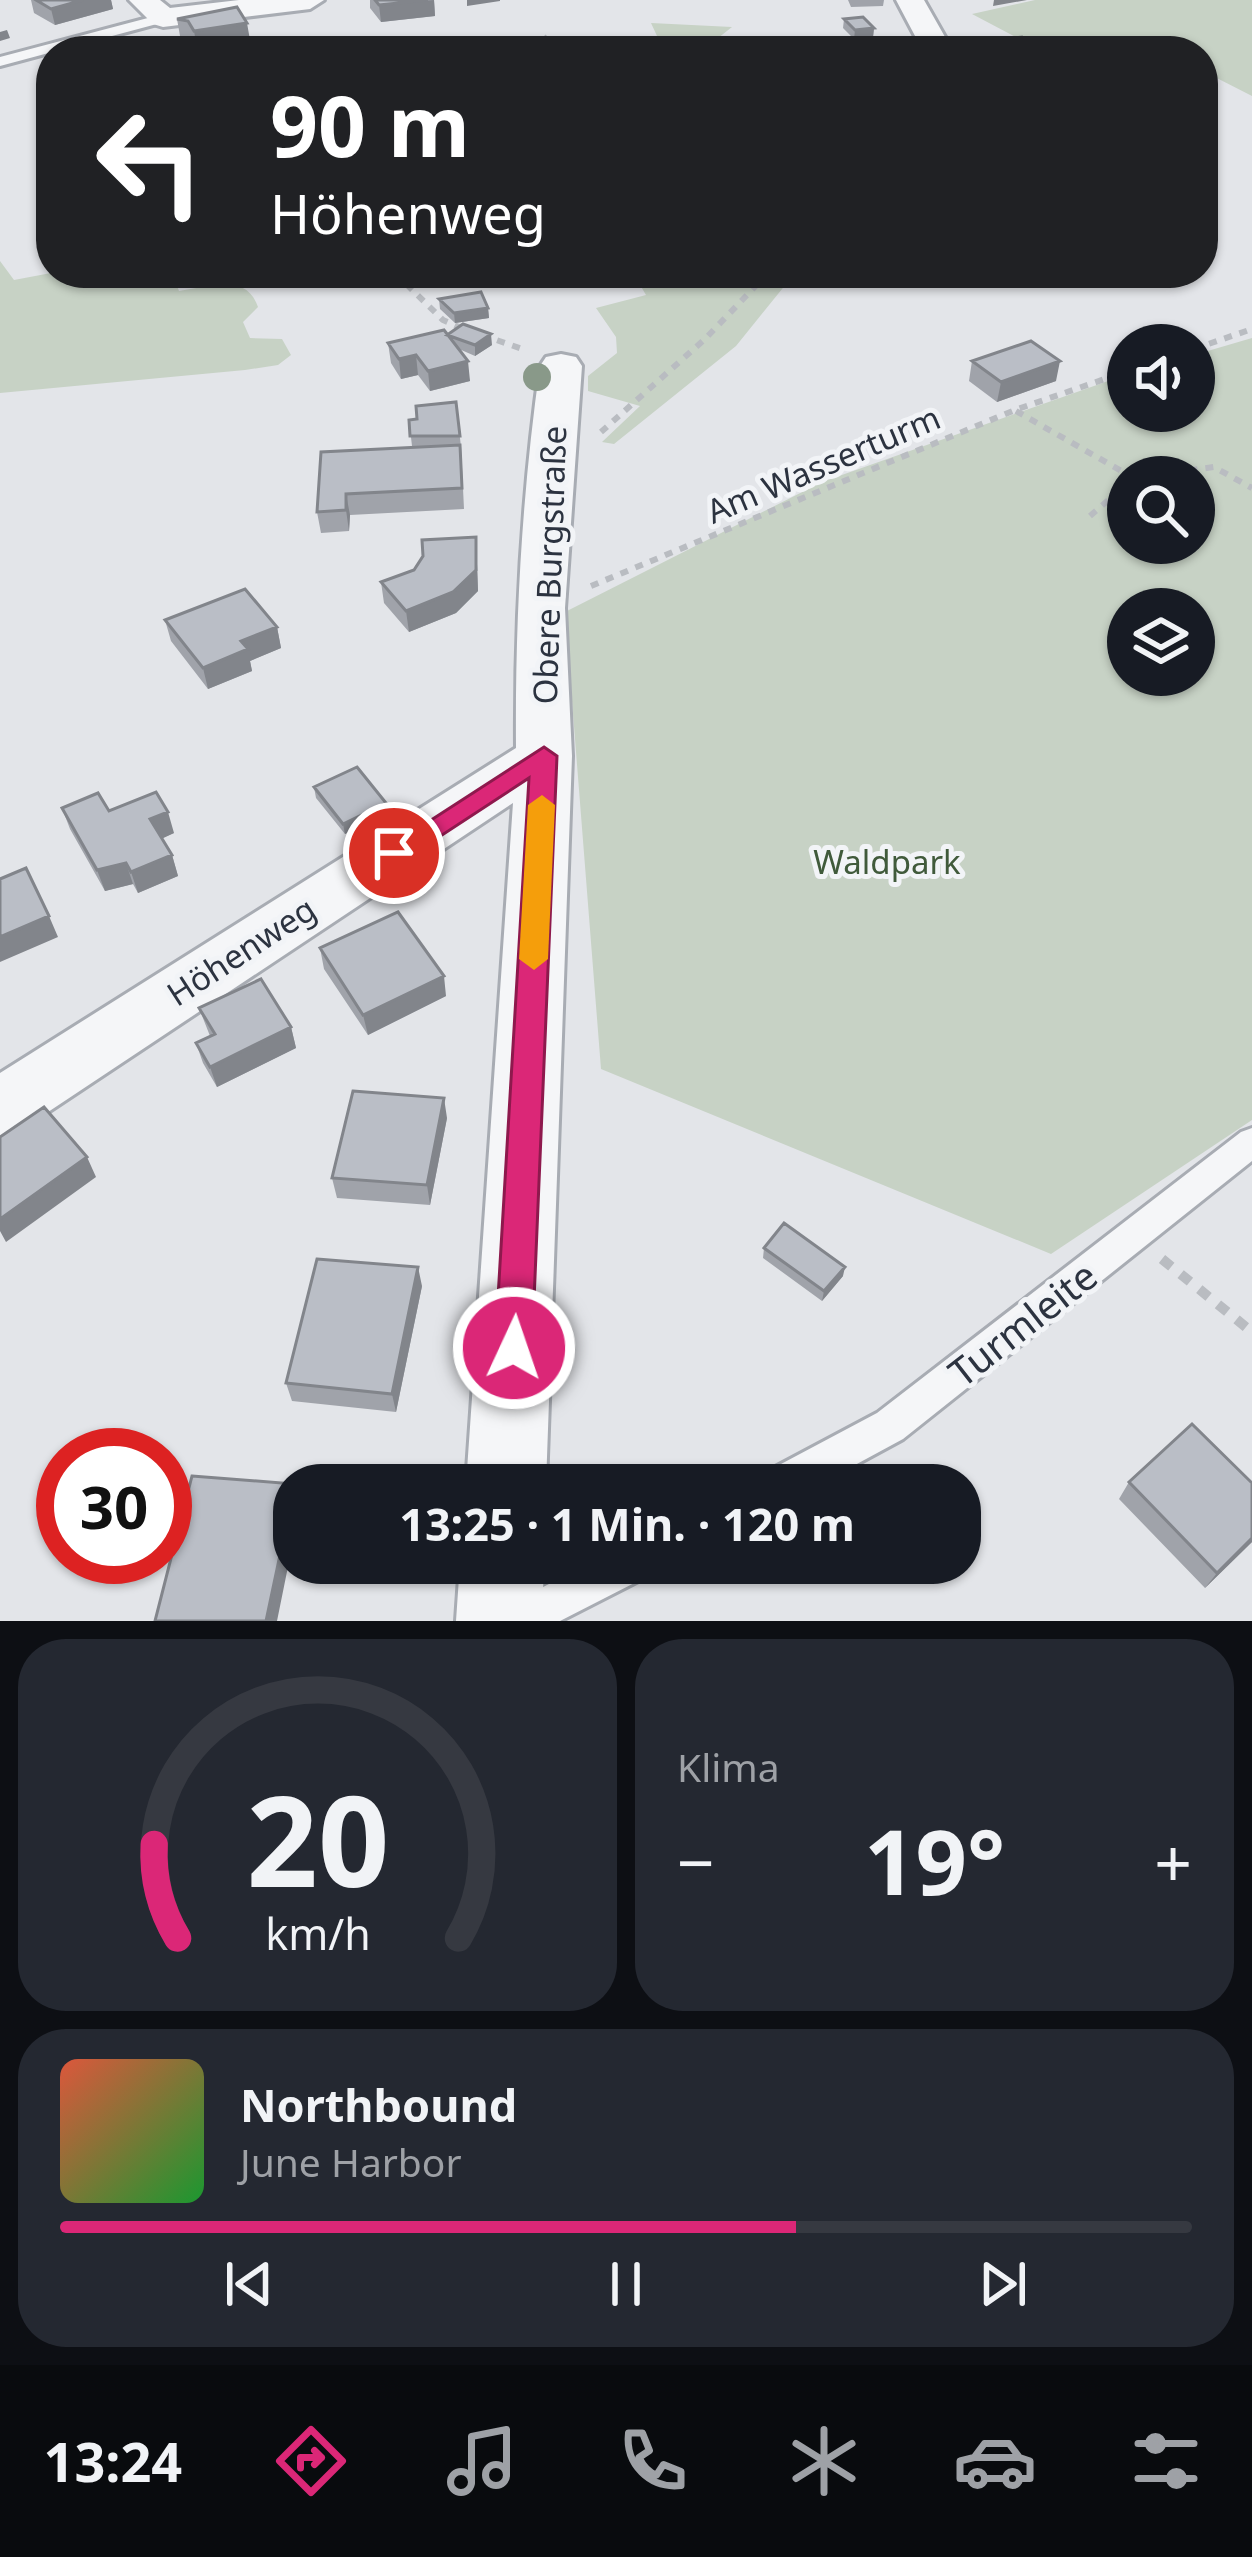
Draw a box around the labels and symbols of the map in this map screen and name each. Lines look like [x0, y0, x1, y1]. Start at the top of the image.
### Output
street label: Am Wasserturm [699, 395, 947, 533]
street label: Obere Burgstraße [522, 425, 576, 705]
pin [343, 802, 445, 904]
park label: Waldpark [813, 839, 961, 884]
street label: Höhenweg [158, 886, 324, 1016]
street label: Turmleite [937, 1248, 1107, 1398]
position arrow [451, 1285, 577, 1411]
speed limit sign: 30 [36, 1428, 192, 1584]

